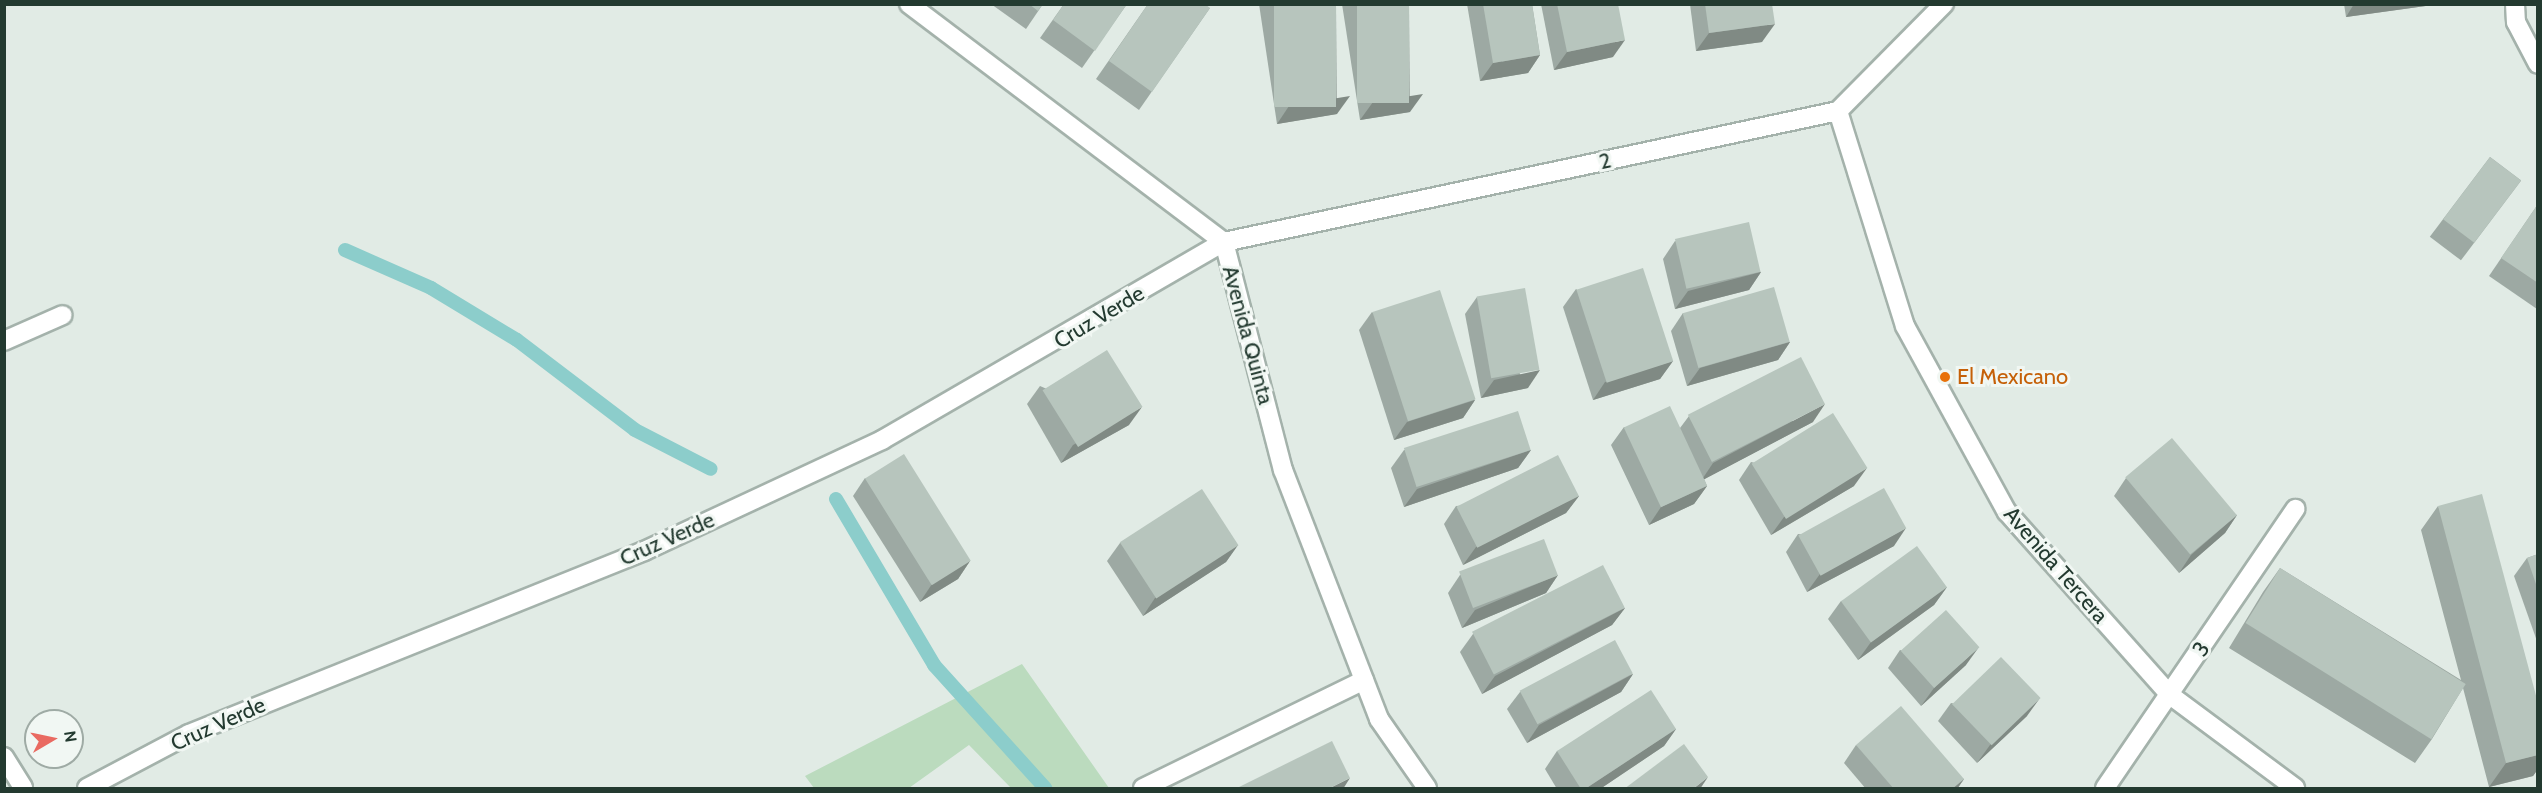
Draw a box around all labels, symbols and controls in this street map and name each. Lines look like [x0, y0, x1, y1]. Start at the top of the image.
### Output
street label: 2 [1597, 147, 1613, 175]
street label: Avenida Quinta [1217, 263, 1279, 407]
street label: Cruz Verde [1049, 280, 1149, 354]
place label: El Mexicano [1957, 364, 2068, 390]
marker: El Mexicano [1938, 370, 1952, 384]
street label: Avenida Tercera [1998, 501, 2114, 629]
street label: Cruz Verde [616, 506, 718, 572]
street label: 3 [2187, 637, 2215, 661]
street label: Cruz Verde [167, 691, 269, 757]
north arrow [24, 709, 84, 769]
text: N [60, 729, 81, 743]

